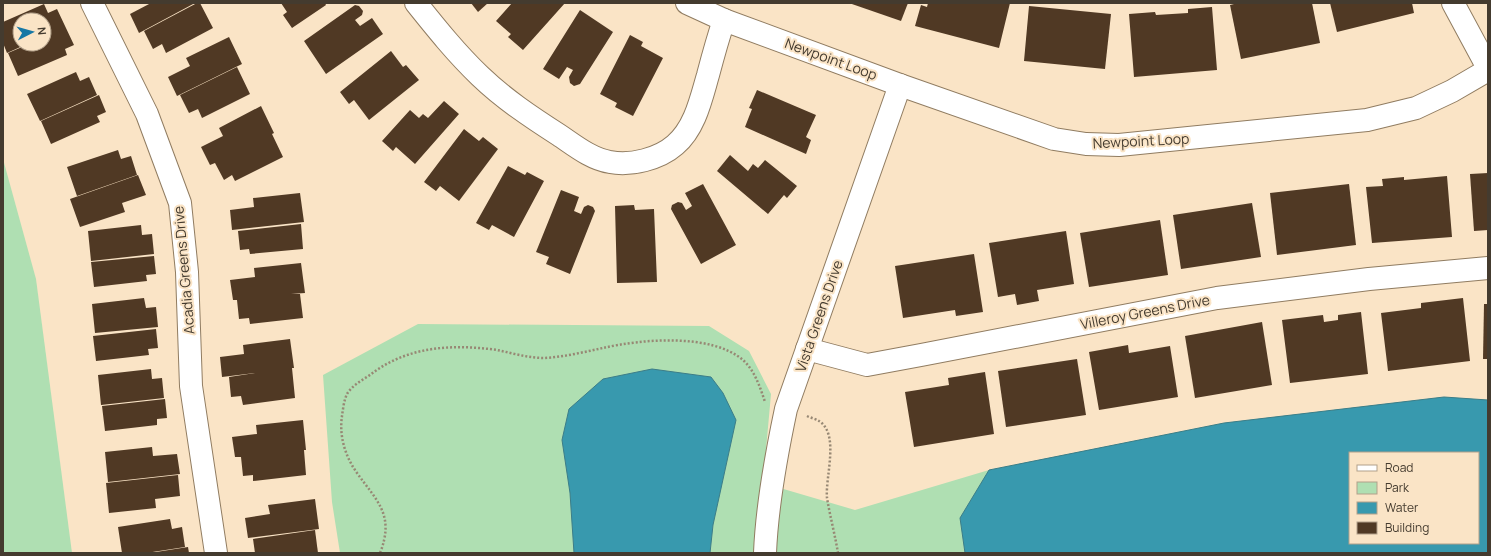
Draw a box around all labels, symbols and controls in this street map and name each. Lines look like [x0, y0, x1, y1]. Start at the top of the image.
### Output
north arrow [12, 12, 52, 52]
text: N [35, 26, 50, 36]
street label: Newpoint Loop [782, 33, 880, 84]
street label: Newpoint Loop [1092, 128, 1190, 153]
street label: Acadia Greens Drive [168, 205, 199, 335]
street label: Vista Greens Drive [790, 257, 847, 374]
street label: Villeroy Greens Drive [1079, 290, 1211, 333]
legend [1349, 452, 1479, 544]
text: Road [1385, 459, 1413, 476]
text: Park [1385, 479, 1410, 496]
text: Water [1385, 499, 1419, 516]
text: Building [1385, 519, 1429, 536]

